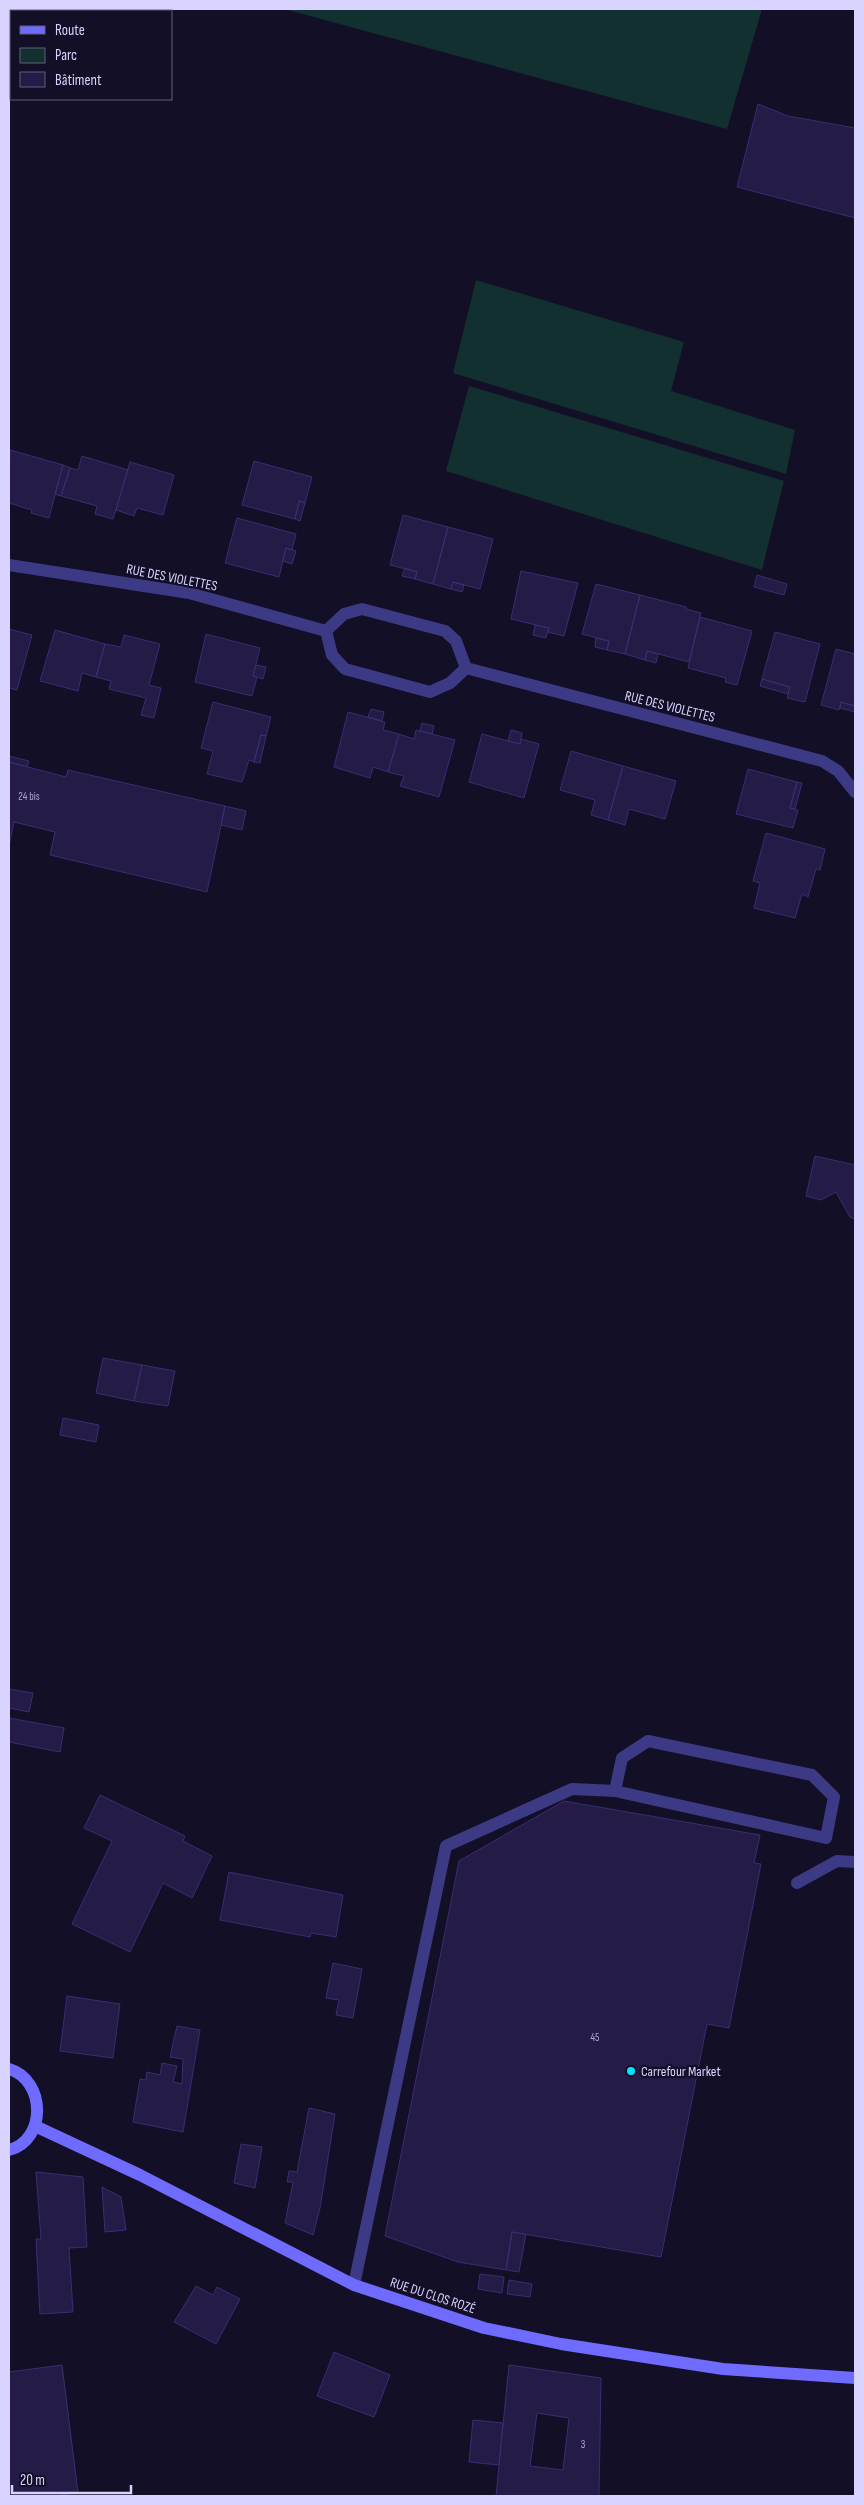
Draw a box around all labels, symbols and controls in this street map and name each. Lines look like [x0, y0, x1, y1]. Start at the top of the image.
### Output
legend [10, 10, 172, 100]
text: Route [55, 21, 85, 40]
text: Parc [55, 46, 77, 65]
text: Bâtiment [55, 71, 102, 90]
street label: RUE DES VIOLETTES [125, 560, 219, 595]
street label: RUE DES VIOLETTES [623, 687, 717, 726]
house number: 24 bis [18, 790, 40, 803]
house number: 45 [590, 2031, 600, 2044]
place label: Carrefour Market [641, 2063, 721, 2080]
marker: Carrefour Market [625, 2065, 637, 2077]
street label: RUE DU CLOS ROZÉ [388, 2274, 478, 2317]
house number: 3 [581, 2438, 586, 2451]
scale bar [12, 2462, 131, 2494]
text: 20 m [20, 2471, 45, 2490]

